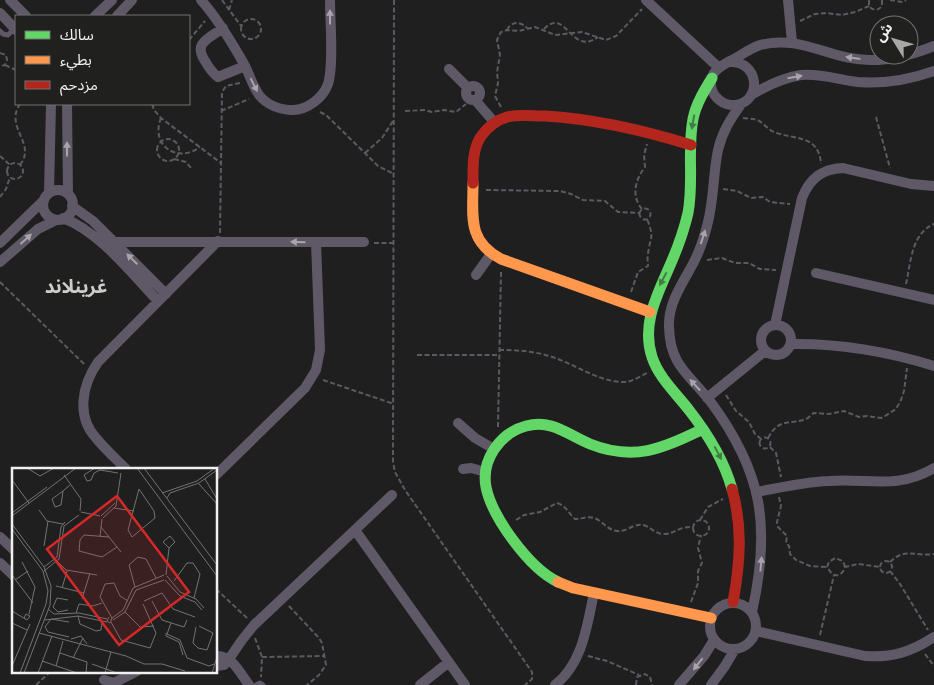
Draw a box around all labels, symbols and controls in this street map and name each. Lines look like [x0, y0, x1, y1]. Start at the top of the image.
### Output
one-way arrow [326, 9, 334, 25]
legend [15, 15, 190, 105]
north arrow [869, 15, 919, 65]
text: ش [871, 20, 897, 45]
text: سالك [60, 26, 94, 44]
text: بطيء [60, 51, 92, 71]
one-way arrow [844, 54, 860, 62]
one-way arrow [788, 72, 804, 80]
text: مزدحم [60, 76, 98, 96]
one-way arrow [250, 78, 258, 93]
one-way arrow [689, 115, 697, 131]
one-way arrow [63, 141, 71, 157]
one-way arrow [700, 230, 707, 245]
one-way arrow [20, 233, 33, 244]
one-way arrow [290, 238, 306, 246]
one-way arrow [126, 253, 138, 265]
one-way arrow [659, 272, 667, 287]
district label: غرينلاند [45, 275, 107, 298]
one-way arrow [689, 379, 701, 391]
one-way arrow [714, 446, 722, 460]
inset map [12, 468, 218, 672]
one-way arrow [757, 556, 765, 572]
one-way arrow [693, 657, 704, 670]

